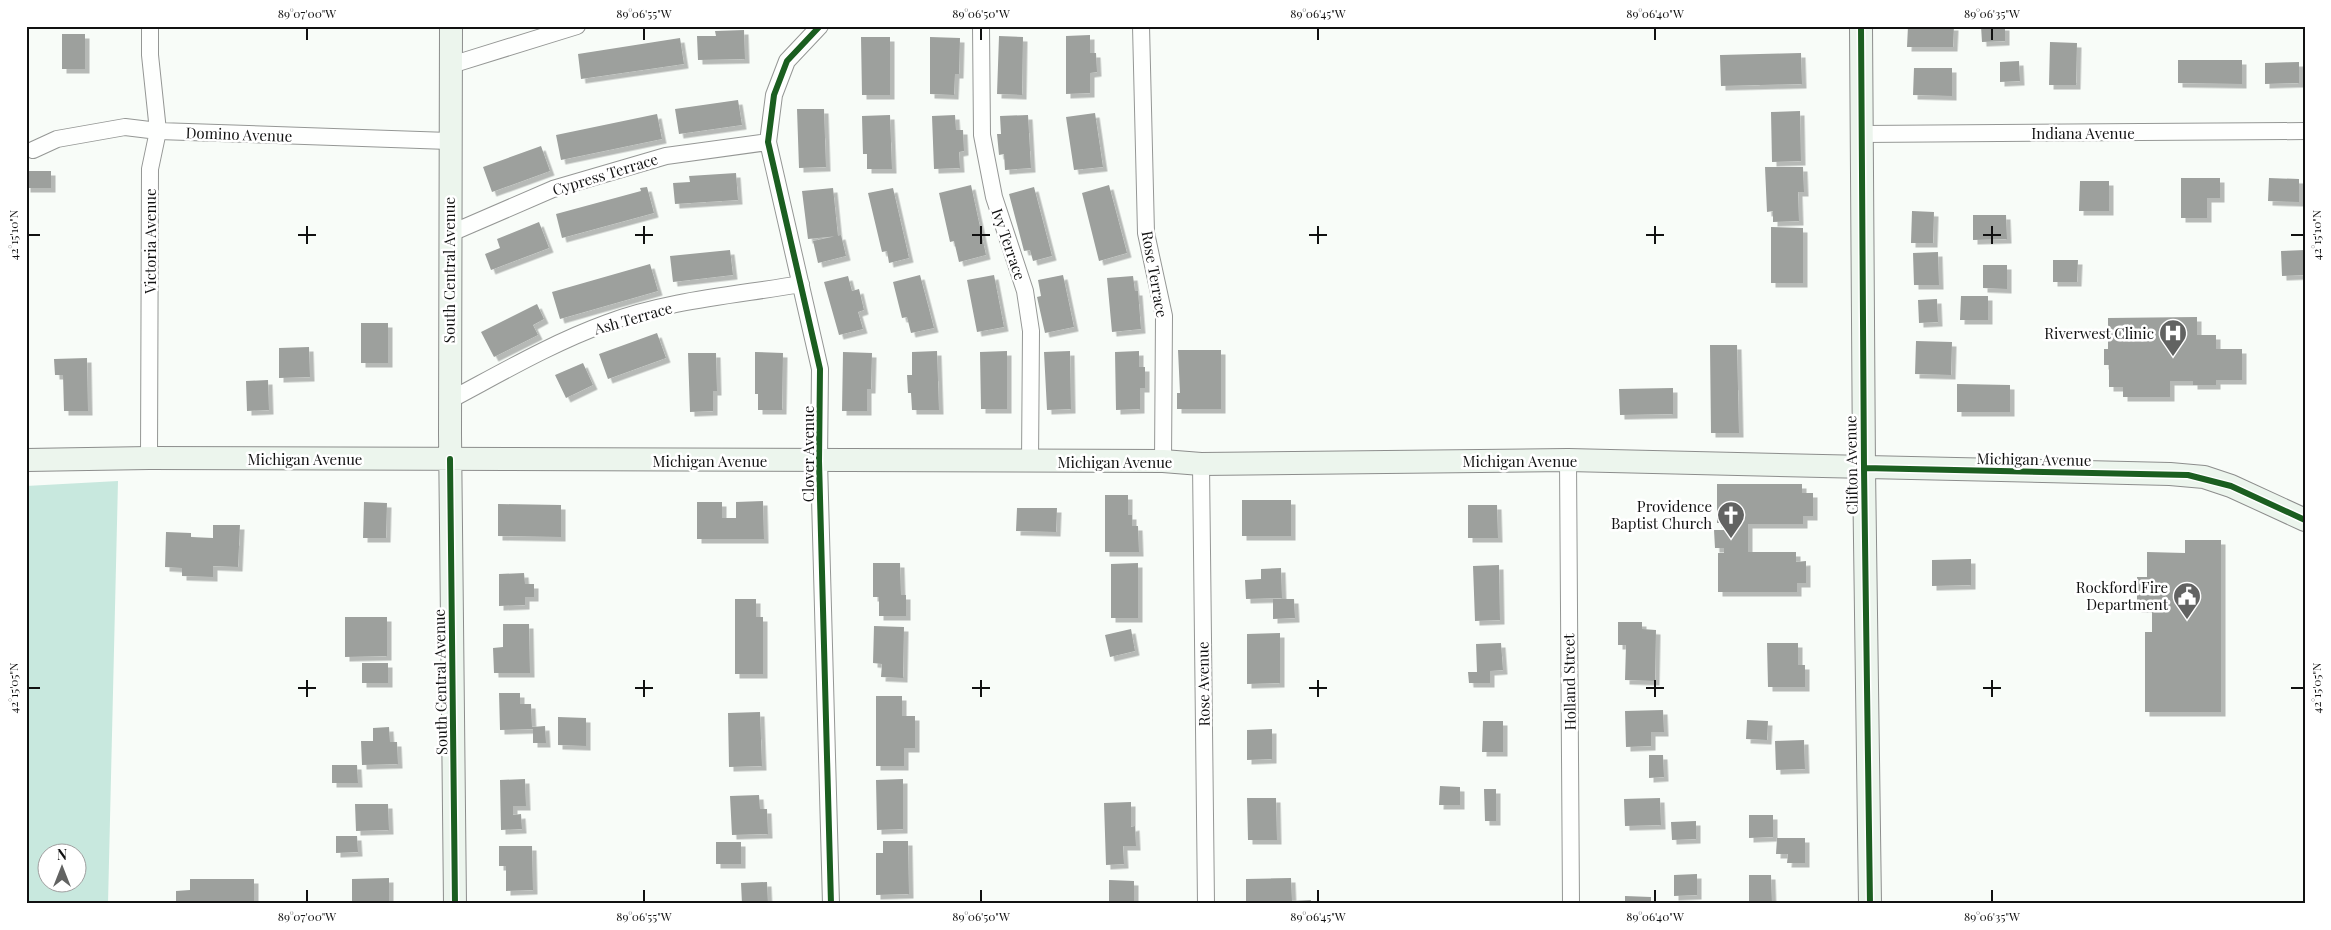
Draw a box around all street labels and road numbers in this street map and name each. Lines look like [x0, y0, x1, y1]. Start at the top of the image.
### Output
street label: Domino Avenue [185, 122, 293, 146]
street label: Indiana Avenue [2031, 123, 2135, 143]
street label: Cypress Terrace [550, 148, 660, 200]
street label: Victoria Avenue [140, 188, 160, 295]
street label: South Central Avenue [439, 197, 459, 343]
street label: Ivy Terrace [987, 205, 1031, 283]
street label: Rose Terrace [1138, 229, 1172, 319]
street label: Ash Terrace [591, 297, 674, 339]
street label: Clover Avenue [798, 406, 818, 502]
street label: Clifton Avenue [1840, 415, 1862, 515]
street label: Michigan Avenue [1976, 448, 2092, 470]
street label: Michigan Avenue [248, 449, 362, 469]
street label: Michigan Avenue [653, 451, 767, 471]
street label: Michigan Avenue [1463, 451, 1577, 471]
street label: Michigan Avenue [1058, 452, 1172, 472]
street label: South Central Avenue [429, 609, 451, 755]
street label: Holland Street [1558, 633, 1580, 731]
street label: Rose Avenue [1192, 641, 1214, 727]

